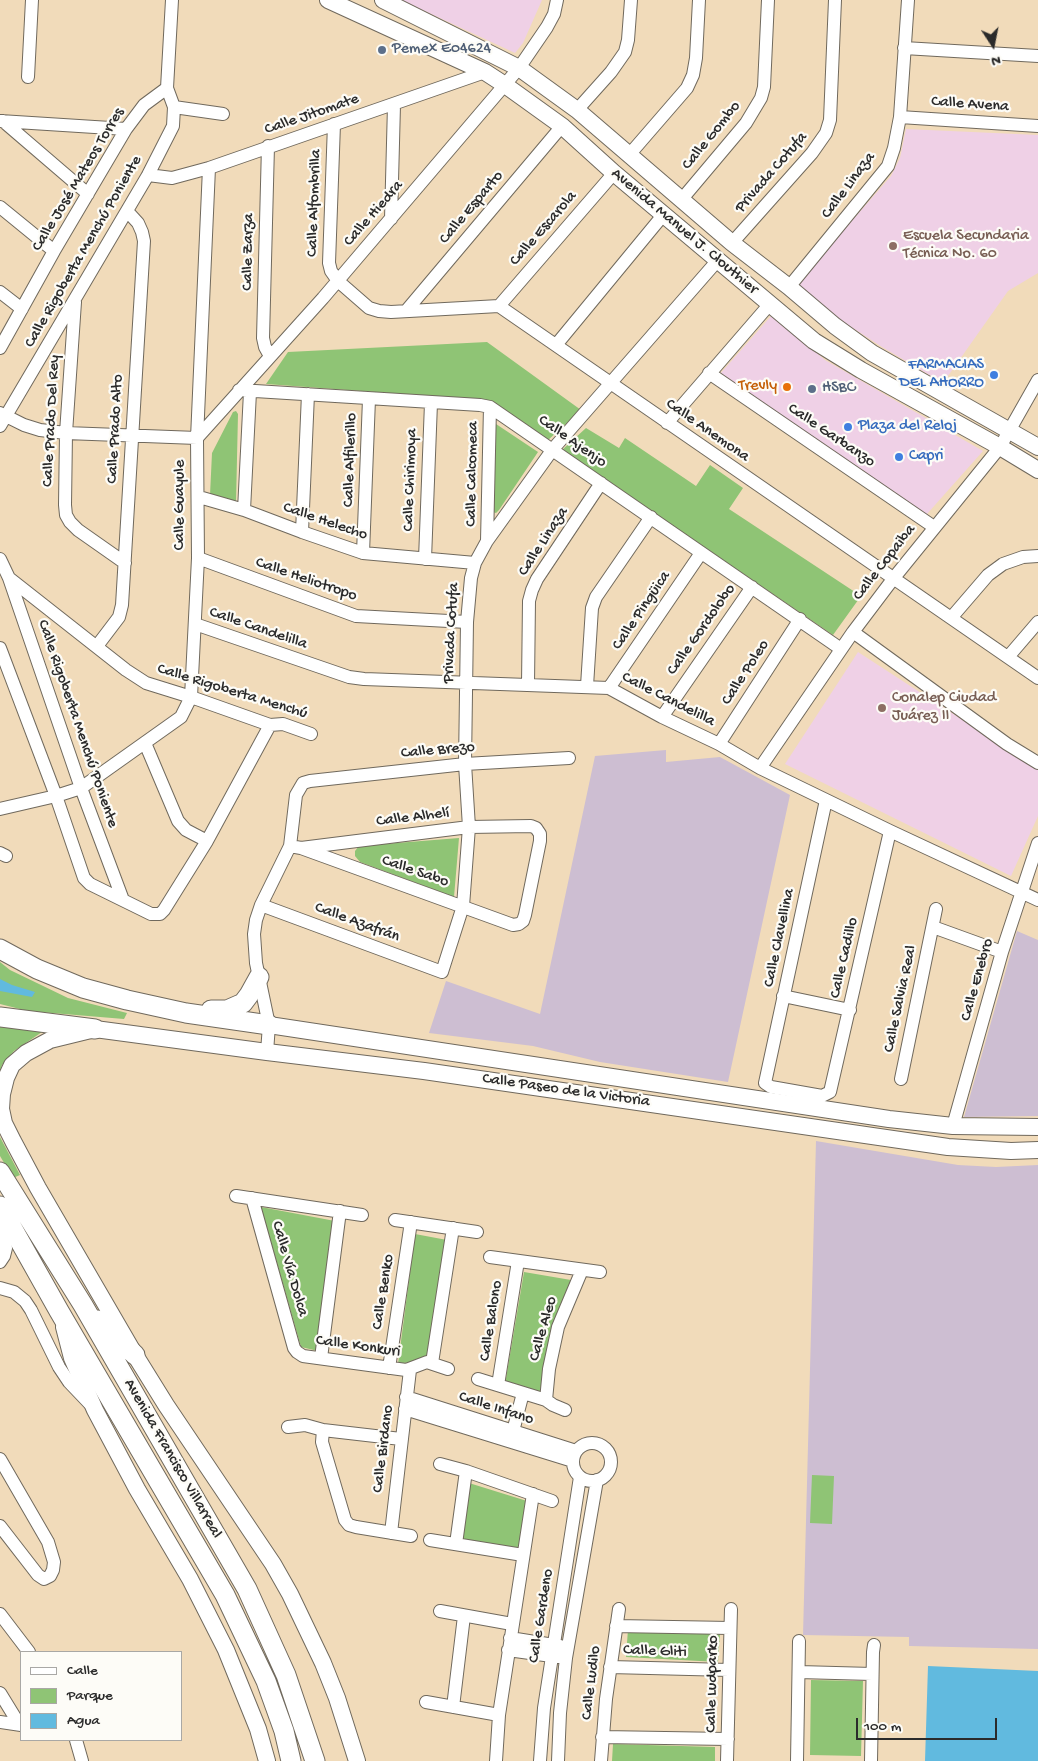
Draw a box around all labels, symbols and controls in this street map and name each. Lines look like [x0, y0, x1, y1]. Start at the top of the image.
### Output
north arrow [968, 20, 1018, 70]
place label: Pemex E04624 [392, 40, 491, 60]
marker: Pemex E04624 [376, 44, 388, 56]
text: N [990, 51, 1002, 69]
street label: Calle Jitomate [262, 90, 362, 140]
street label: Calle Avena [930, 93, 1010, 117]
street label: Calle Gombo [678, 98, 746, 174]
street label: Calle José Mateos Torres [29, 105, 129, 255]
street label: Privada Cotufa [732, 129, 812, 217]
street label: Calle Alfombrilla [304, 149, 326, 257]
street label: Calle Linaza [818, 149, 880, 223]
street label: Calle Rigoberta Menchú Poniente [21, 153, 147, 351]
street label: Avenida Manuel J. Clouthier [606, 165, 762, 299]
street label: Calle Esparto [436, 167, 508, 249]
street label: Calle Hiedra [340, 177, 408, 251]
street label: Calle Escarola [506, 188, 582, 270]
street label: Calle Zarza [239, 213, 259, 291]
place label: Escuela Secundaria Técnica No. 60 [903, 227, 1029, 265]
marker: Escuela Secundaria Técnica No. 60 [887, 240, 899, 252]
street label: Calle Prado Del Rey [39, 355, 65, 487]
place label: FARMACIAS DEL AHORRO [899, 356, 984, 394]
marker: FARMACIAS DEL AHORRO [988, 369, 1000, 381]
street label: Calle Prado Alto [104, 374, 128, 484]
place label: Trevly [738, 377, 777, 397]
place label: HSBC [822, 379, 855, 399]
marker: Trevly [781, 381, 793, 393]
marker: HSBC [806, 383, 818, 395]
street label: Calle Anemona [661, 395, 753, 467]
street label: Calle Garbanzo [784, 400, 878, 472]
street label: Calle Ajenjo [534, 411, 610, 473]
street label: Calle Alfilerillo [340, 413, 362, 507]
place label: Plaza del Reloj [858, 417, 957, 437]
street label: Calle Calcomeca [462, 421, 484, 527]
marker: Plaza del Reloj [842, 421, 854, 433]
street label: Calle Chirimoya [400, 428, 422, 532]
place label: Capri [909, 447, 944, 467]
marker: Capri [893, 451, 905, 463]
street label: Calle Guayule [171, 460, 191, 550]
street label: Calle Helecho [280, 499, 370, 545]
street label: Calle Linaza [515, 504, 573, 580]
street label: Calle Copaiba [849, 521, 921, 605]
street label: Calle Heliotropo [253, 554, 359, 606]
street label: Calle Pingüica [609, 568, 675, 654]
street label: Calle Gordolobo [663, 581, 741, 679]
street label: Privada Cotufa [440, 582, 464, 684]
street label: Calle Candelilla [206, 603, 310, 655]
street label: Calle Rigoberta Menchú Poniente [32, 618, 122, 830]
street label: Calle Poleo [718, 637, 774, 709]
street label: Calle Rigoberta Menchú [155, 660, 309, 724]
street label: Calle Candelilla [618, 668, 718, 732]
place label: Conalep Ciudad Juárez II [892, 689, 996, 727]
marker: Conalep Ciudad Juárez II [876, 702, 888, 714]
street label: Calle Brezo [400, 738, 476, 764]
street label: Calle Alhelí [375, 804, 451, 832]
street label: Calle Sabo [379, 852, 451, 892]
street label: Calle Clavellina [760, 887, 800, 989]
street label: Calle Azafrán [312, 899, 402, 947]
street label: Calle Cadillo [826, 916, 864, 1000]
street label: Calle Enebro [957, 937, 999, 1023]
street label: Calle Salvia Real [880, 944, 922, 1054]
street label: Calle Paseo de la Victoria [481, 1070, 651, 1112]
street label: Calle Vía Dolca [266, 1219, 312, 1319]
street label: Calle Benko [369, 1253, 399, 1331]
street label: Calle Balono [476, 1279, 508, 1363]
street label: Calle Aleo [526, 1295, 562, 1363]
street label: Calle Konkuri [315, 1332, 401, 1362]
street label: Avenida Francisco Villarreal [118, 1376, 226, 1542]
street label: Calle Infano [456, 1388, 536, 1430]
street label: Calle Birdano [369, 1404, 399, 1494]
street label: Calle Gardeno [525, 1568, 559, 1664]
street label: Calle Ludparko [703, 1635, 723, 1733]
street label: Calle Gliti [623, 1641, 687, 1663]
street label: Calle Ludilo [578, 1645, 606, 1721]
legend [20, 1651, 182, 1741]
text: Calle [67, 1662, 98, 1680]
text: Parque [67, 1687, 113, 1705]
scale bar [858, 1708, 999, 1740]
text: Agua [67, 1712, 100, 1730]
text: 100 m [864, 1718, 901, 1736]

